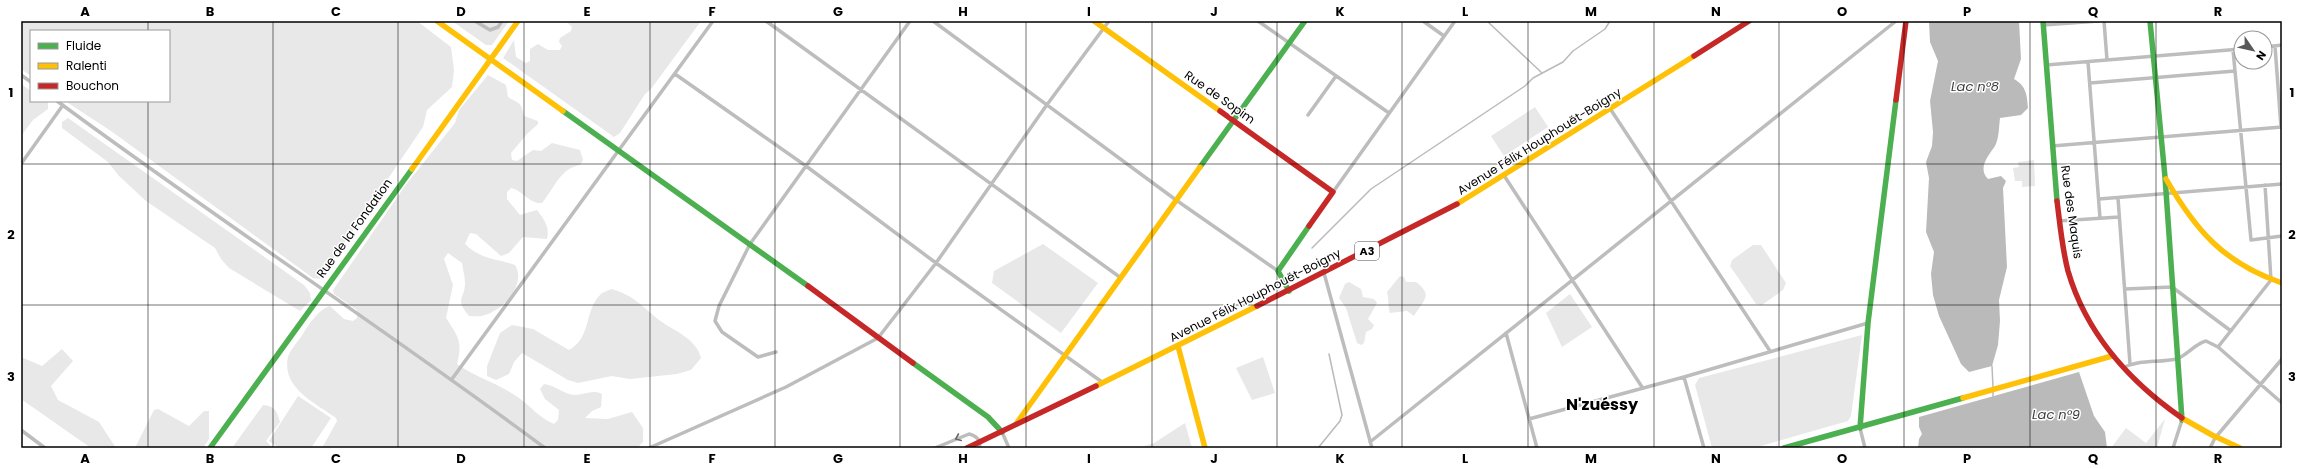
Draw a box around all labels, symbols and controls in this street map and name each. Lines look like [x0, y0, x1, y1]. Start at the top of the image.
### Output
text: A [80, 2, 90, 21]
text: B [206, 2, 215, 21]
text: C [331, 2, 341, 21]
text: D [456, 2, 466, 21]
text: E [583, 2, 591, 21]
text: F [708, 2, 716, 21]
text: G [833, 2, 843, 21]
text: H [958, 2, 968, 21]
text: I [1087, 2, 1091, 21]
text: J [1210, 2, 1218, 21]
text: K [1335, 2, 1345, 21]
text: L [1462, 2, 1468, 21]
text: M [1585, 2, 1597, 21]
text: N [1711, 2, 1721, 21]
text: O [1837, 2, 1847, 21]
text: P [1963, 2, 1971, 21]
text: Q [2088, 2, 2098, 21]
text: R [2214, 2, 2222, 21]
legend [30, 30, 170, 102]
north arrow [2233, 30, 2273, 70]
text: Fluide [66, 37, 101, 54]
text: N [2252, 48, 2270, 63]
text: Ralenti [66, 57, 107, 74]
street label: Rue de Sopim [1181, 66, 1259, 128]
text: Bouchon [66, 77, 119, 94]
water label: Lac n°8 [1951, 77, 1999, 96]
text: 1 [9, 83, 13, 102]
street label: Avenue Félix Houphouët-Boigny [1454, 83, 1624, 199]
text: 1 [2290, 83, 2294, 102]
street label: Rue des Maquis [2057, 164, 2087, 260]
street label: Rue de la Fondation [312, 175, 396, 281]
text: 2 [7, 225, 15, 244]
text: 2 [2288, 225, 2296, 244]
road number: A3 [1355, 242, 1379, 260]
street label: Avenue Félix Houphouët-Boigny [1166, 244, 1344, 346]
text: 3 [7, 367, 15, 386]
text: 3 [2288, 367, 2296, 386]
district label: N'zuéssy [1566, 393, 1639, 416]
water label: Lac n°9 [2032, 405, 2080, 424]
one-way arrow [955, 433, 962, 441]
text: A [80, 449, 90, 468]
text: B [206, 449, 215, 468]
text: C [331, 449, 341, 468]
text: D [456, 449, 466, 468]
text: E [583, 449, 591, 468]
text: F [708, 449, 716, 468]
text: G [833, 449, 843, 468]
text: H [958, 449, 968, 468]
text: I [1087, 449, 1091, 468]
text: J [1210, 449, 1218, 468]
text: K [1335, 449, 1345, 468]
text: L [1462, 449, 1468, 468]
text: M [1585, 449, 1597, 468]
text: N [1711, 449, 1721, 468]
text: O [1837, 449, 1847, 468]
text: P [1963, 449, 1971, 468]
text: Q [2088, 449, 2098, 468]
text: R [2214, 449, 2222, 468]

